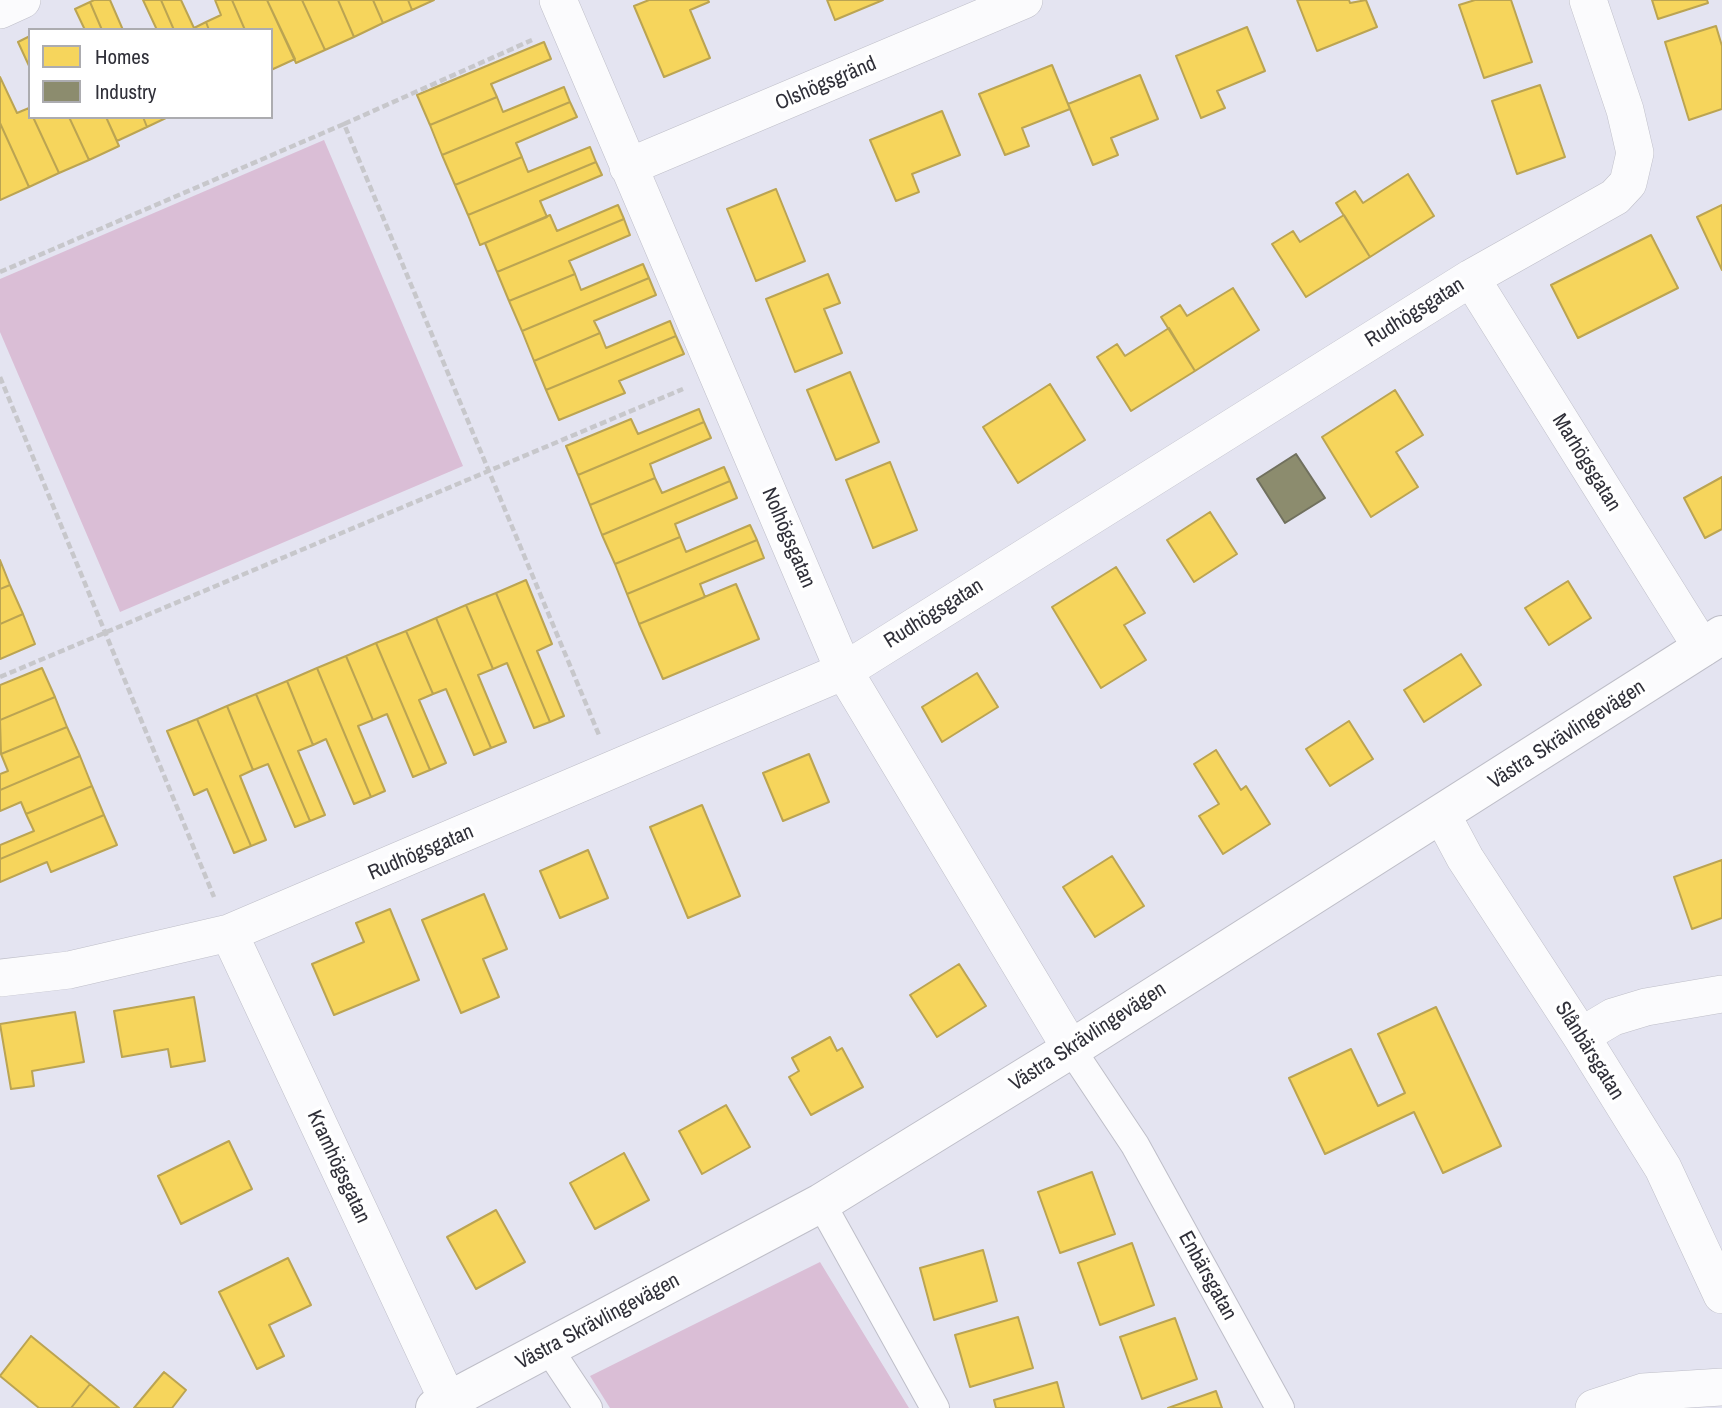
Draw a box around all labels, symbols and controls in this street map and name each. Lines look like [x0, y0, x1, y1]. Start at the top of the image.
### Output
legend [28, 28, 273, 119]
text: Homes [95, 42, 150, 71]
street label: Olshögsgränd [772, 51, 880, 117]
text: Industry [95, 77, 156, 106]
street label: Rudhögsgatan [1361, 273, 1469, 353]
street label: Marhögsgatan [1546, 410, 1626, 516]
street label: Nolhögsgatan [756, 484, 820, 592]
street label: Rudhögsgatan [880, 574, 988, 654]
street label: Västra Skrävlingevägen [1484, 675, 1650, 795]
street label: Rudhögsgatan [365, 820, 477, 886]
street label: Västra Skrävlingevägen [1005, 977, 1171, 1097]
street label: Slånbärsgatan [1549, 997, 1629, 1105]
street label: Kramhögsgatan [301, 1107, 375, 1227]
street label: Enbärsgatan [1172, 1227, 1242, 1325]
street label: Västra Skrävlingevägen [512, 1268, 684, 1376]

